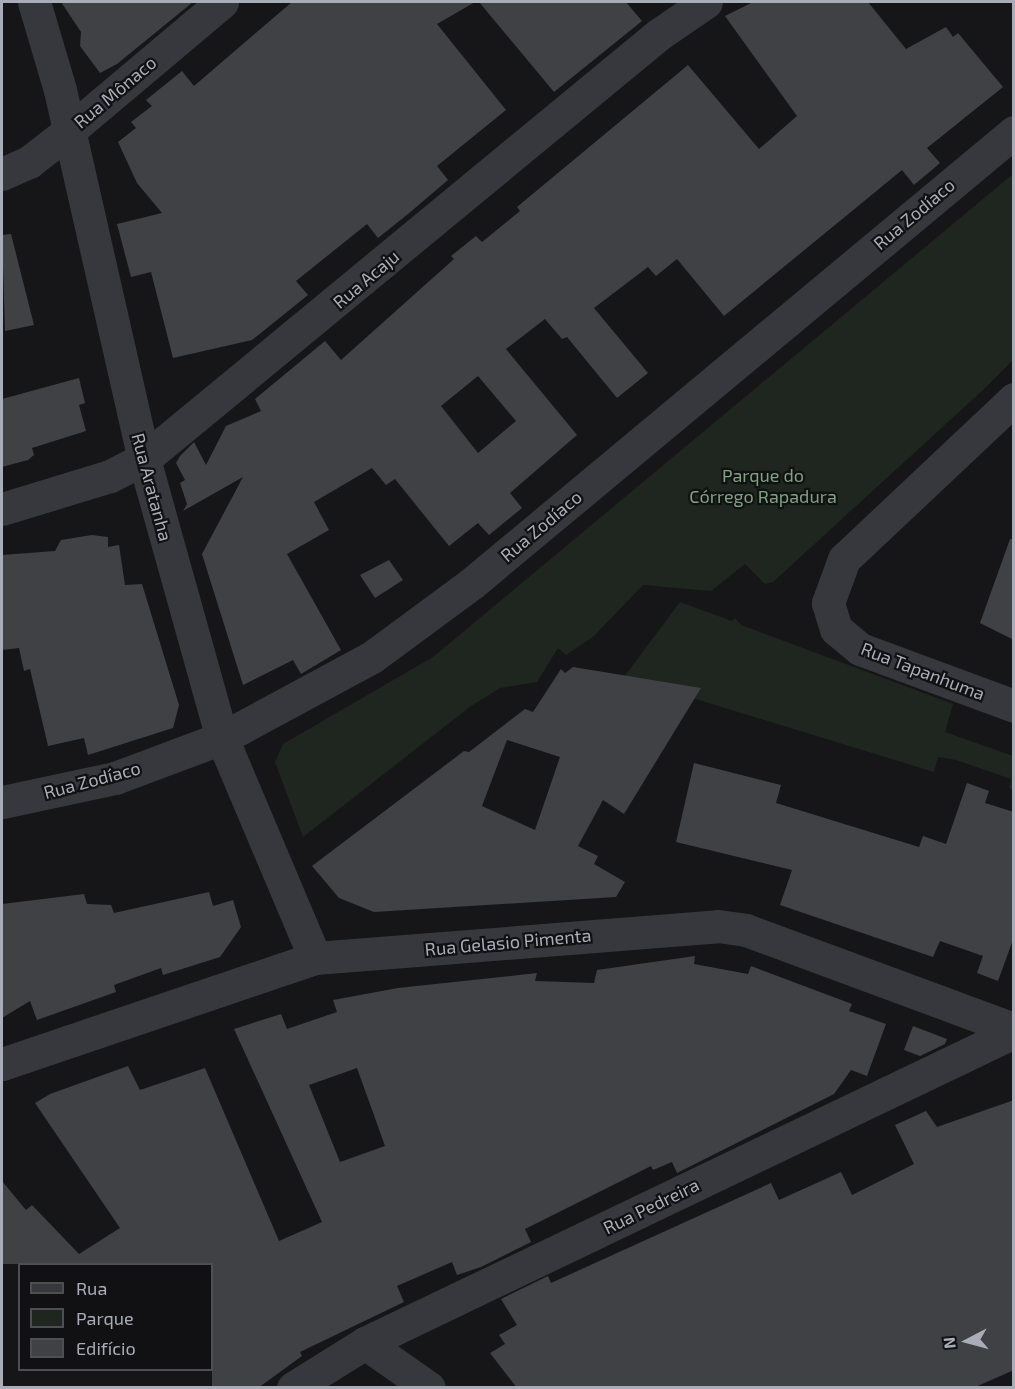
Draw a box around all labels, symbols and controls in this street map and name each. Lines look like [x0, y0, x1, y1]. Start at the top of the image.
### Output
street label: Rua Mônaco [70, 51, 160, 133]
street label: Rua Zodíaco [869, 174, 959, 254]
street label: Rua Acaju [328, 245, 404, 313]
street label: Rua Aratanha [127, 431, 177, 543]
park label: Parque do Córrego Rapadura [689, 465, 837, 508]
street label: Rua Zodíaco [496, 486, 586, 566]
street label: Rua Tapanhuma [858, 637, 988, 705]
street label: Rua Zodíaco [41, 757, 143, 803]
street label: Rua Gelasio Pimenta [424, 924, 592, 960]
street label: Rua Pedreira [600, 1174, 702, 1238]
legend [18, 1263, 213, 1371]
text: Rua [76, 1277, 107, 1299]
text: Parque [76, 1307, 134, 1329]
north arrow [937, 1311, 997, 1371]
text: N [939, 1336, 959, 1350]
text: Edifício [76, 1337, 136, 1359]

